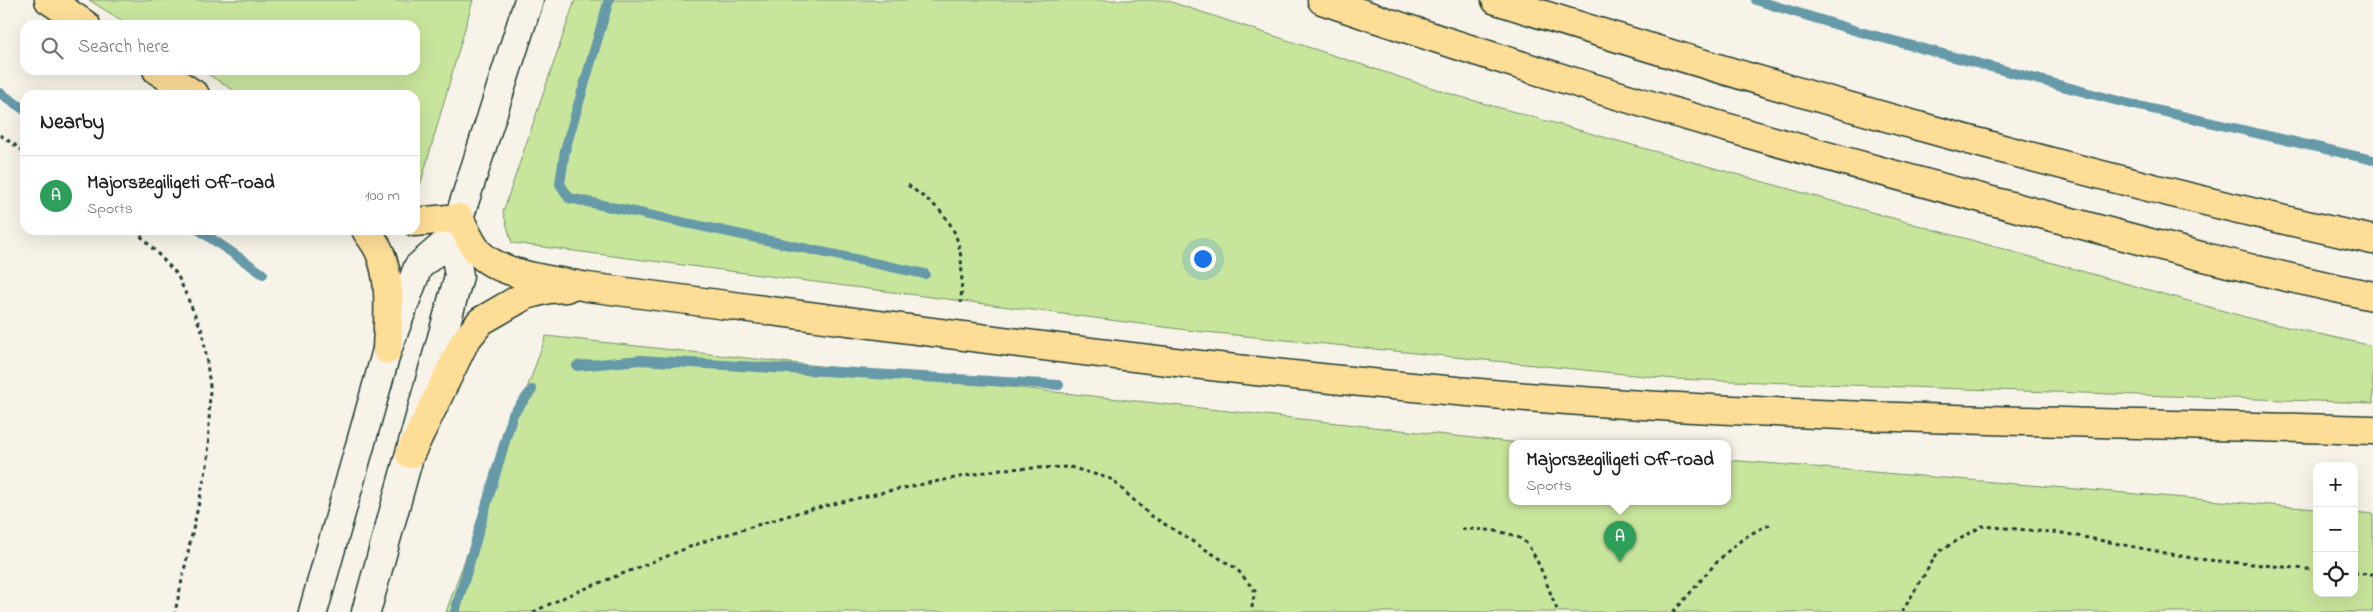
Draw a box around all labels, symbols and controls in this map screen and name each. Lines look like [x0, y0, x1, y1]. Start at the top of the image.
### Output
search box [20, 20, 420, 75]
icon: search [38, 34, 66, 62]
text: Search here [78, 34, 169, 61]
text: Nearby [40, 108, 104, 138]
text: Majorszegiligeti Off-road [87, 170, 275, 197]
text: A [51, 184, 61, 208]
text: 100 m [365, 184, 400, 208]
text: Sports [87, 197, 133, 221]
your location [1190, 246, 1216, 272]
popup [1509, 440, 1731, 505]
text: Majorszegiligeti Off-road [1526, 447, 1714, 474]
map controls [2313, 462, 2358, 597]
button: + [2313, 462, 2358, 507]
text: Sports [1526, 474, 1572, 498]
button: − [2313, 507, 2358, 552]
pin: A [1604, 521, 1636, 562]
button: locate [2313, 552, 2358, 597]

